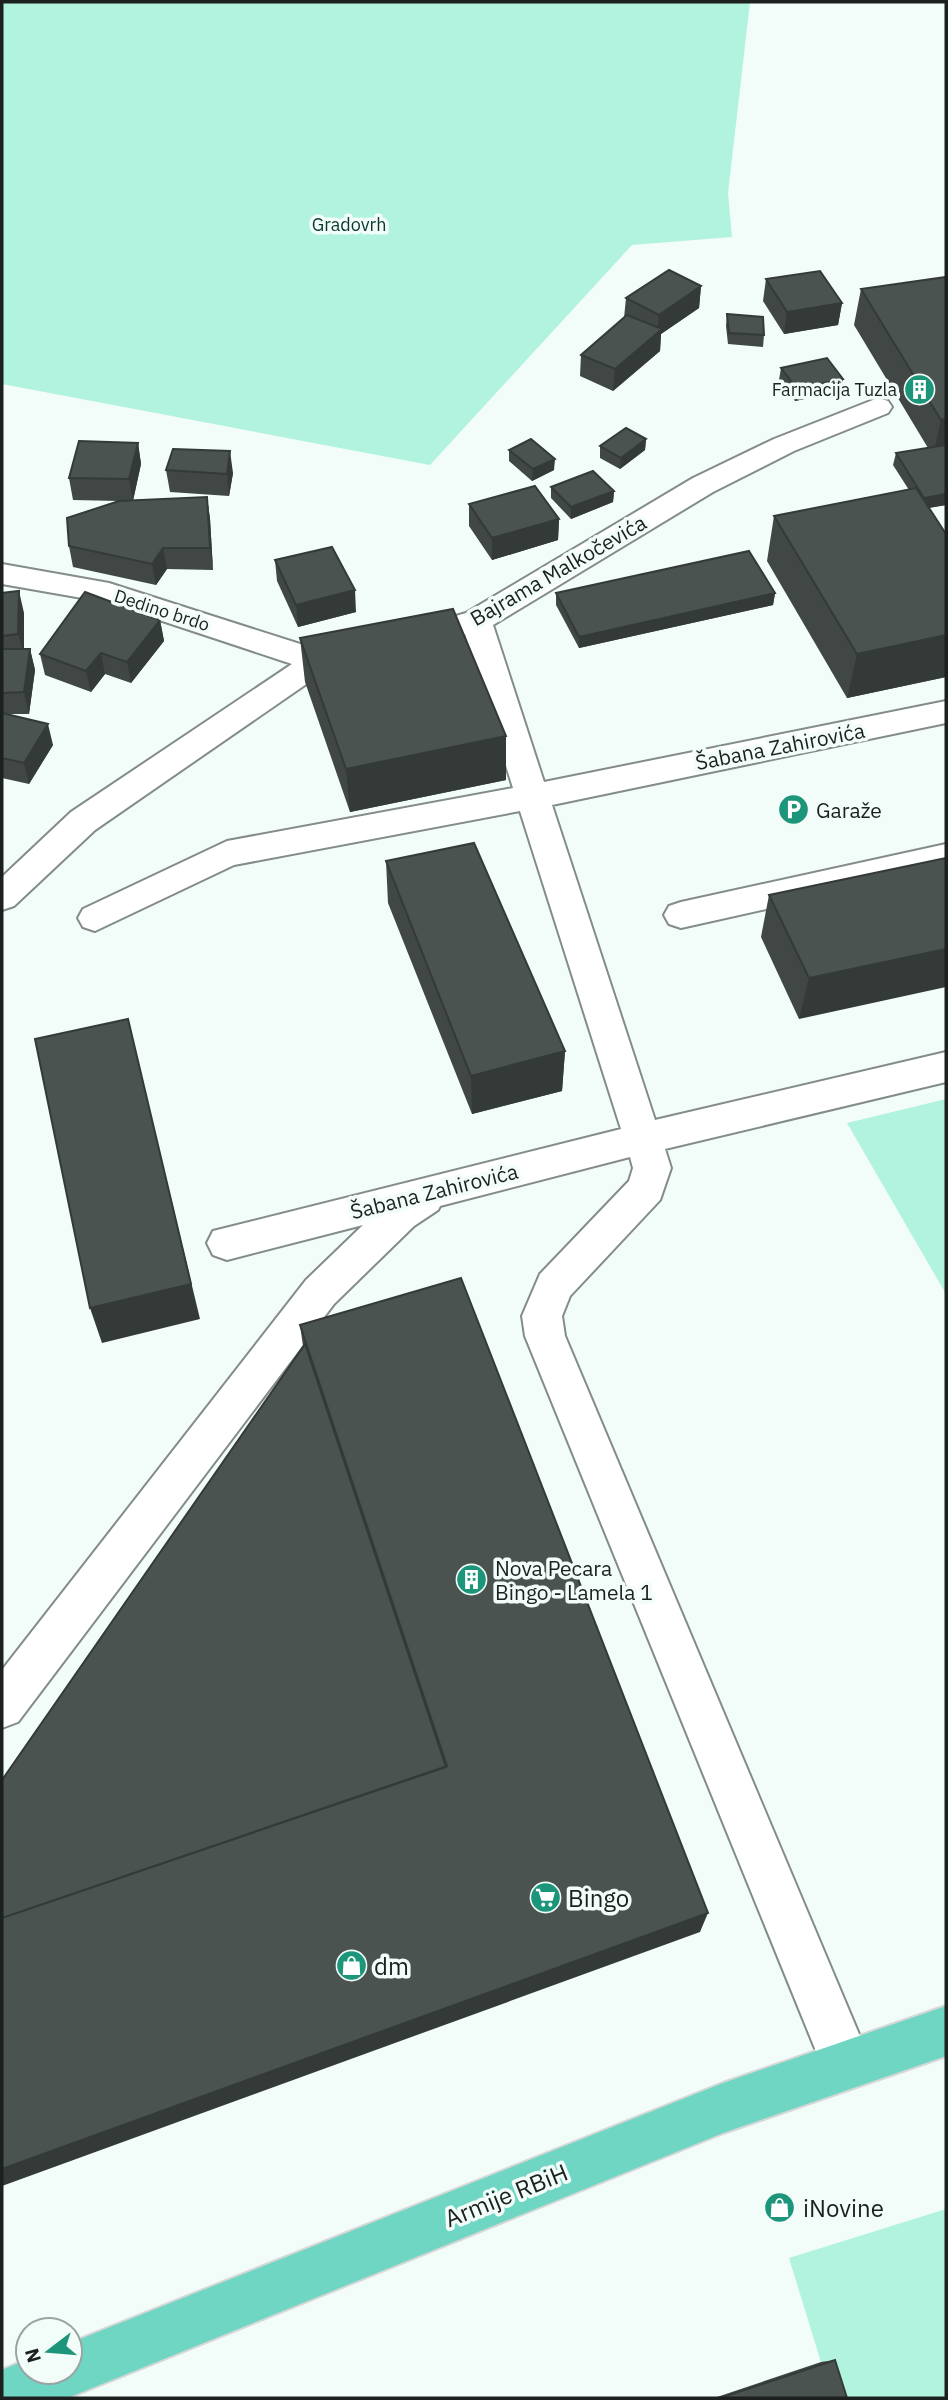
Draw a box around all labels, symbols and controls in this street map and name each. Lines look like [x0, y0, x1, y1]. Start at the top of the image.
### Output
park label: Gradovrh [312, 213, 386, 236]
building icon: Farmacija Tuzla [903, 372, 937, 406]
place label: Farmacija Tuzla [772, 378, 897, 401]
street label: Bajrama Malkočevića [465, 508, 651, 632]
street label: Dedino brdo [111, 584, 213, 636]
street label: Šabana Zahirovića [693, 716, 867, 776]
parking icon: Garaže [776, 793, 810, 827]
place label: Garaže [816, 796, 882, 824]
street label: Šabana Zahirovića [347, 1157, 521, 1225]
place label: Nova Pecara Bingo - Lamela 1 [495, 1554, 653, 1606]
building icon: Nova Pecara Bingo - Lamela 1 [455, 1563, 489, 1597]
supermarket icon: Bingo [528, 1881, 562, 1915]
place label: Bingo [568, 1882, 629, 1914]
shop icon: dm [334, 1949, 368, 1983]
place label: dm [374, 1950, 409, 1982]
street label: Armije RBiH [440, 2156, 572, 2234]
shop icon: iNovine [763, 2191, 797, 2225]
place label: iNovine [803, 2192, 884, 2224]
north arrow [14, 2316, 84, 2386]
text: N [19, 2346, 46, 2366]

